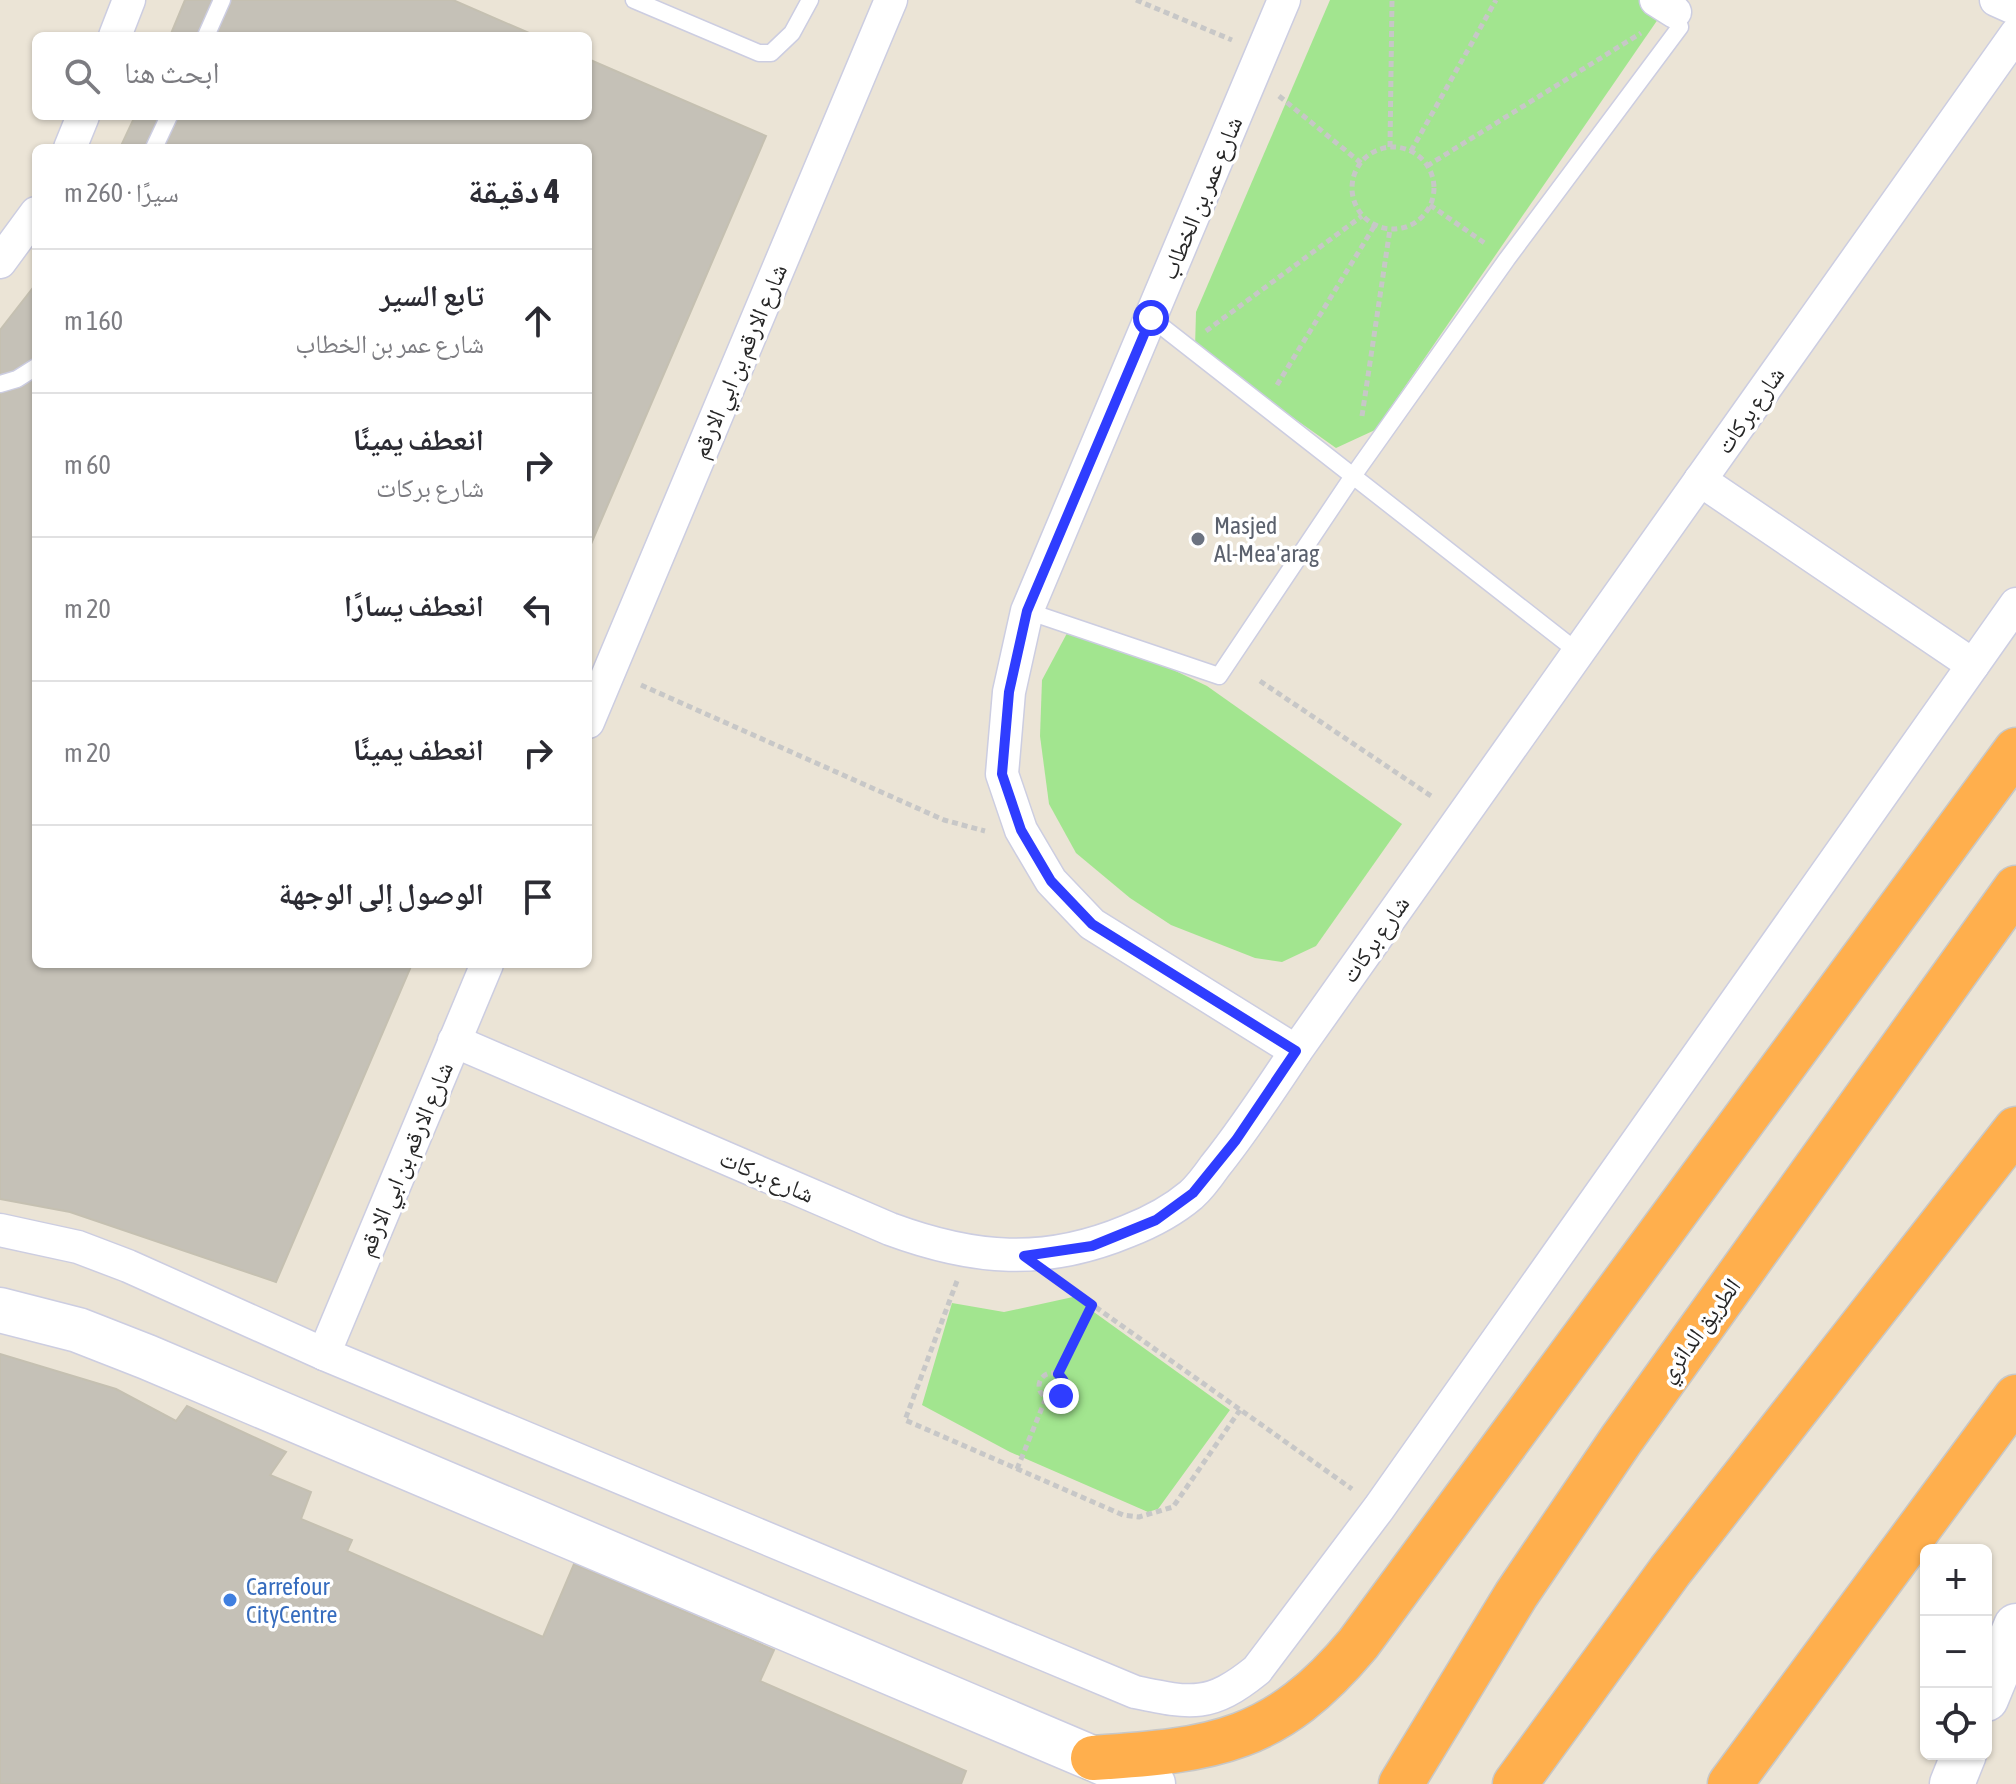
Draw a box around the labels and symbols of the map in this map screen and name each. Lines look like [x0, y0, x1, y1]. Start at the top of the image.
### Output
street label: شارع عمر بن الخطاب [1155, 112, 1249, 284]
street label: شارع الارقم بن ابي الارقم [686, 260, 798, 465]
route start [1133, 300, 1169, 336]
street label: شارع بركات [1710, 361, 1791, 460]
place label: Masjed Al-Mea'arag [1214, 512, 1320, 567]
marker: Masjed Al-Mea'arag [1189, 530, 1207, 548]
street label: شارع بركات [1335, 890, 1416, 989]
street label: شارع الارقم بن ابي الارقم [352, 1058, 464, 1263]
street label: شارع بركات [715, 1144, 818, 1210]
street label: الطريق الدائري [1652, 1273, 1751, 1391]
route end [1043, 1378, 1079, 1414]
place label: Carrefour CityCentre [246, 1573, 337, 1628]
marker: Carrefour CityCentre [221, 1591, 239, 1609]

